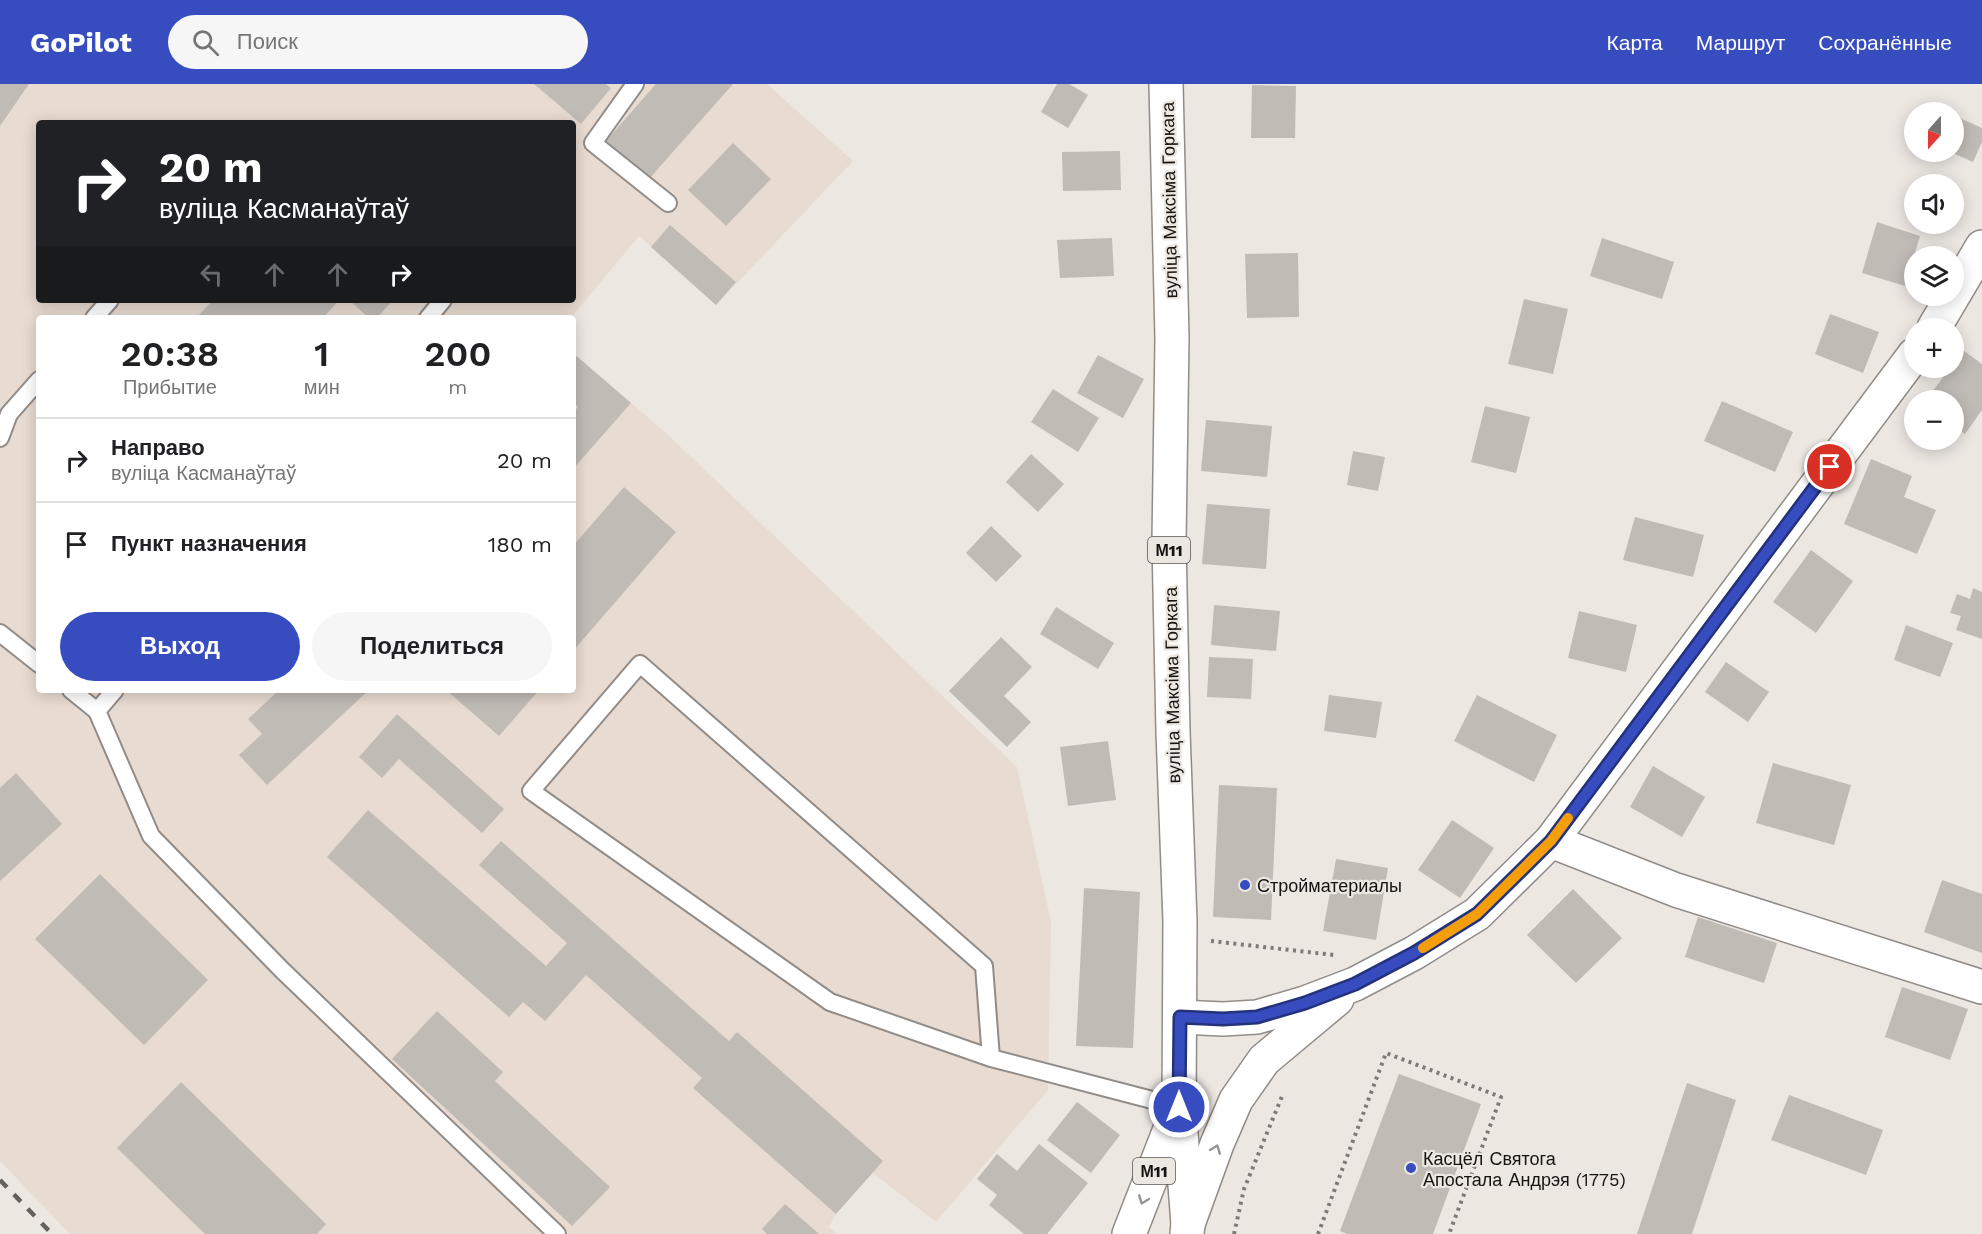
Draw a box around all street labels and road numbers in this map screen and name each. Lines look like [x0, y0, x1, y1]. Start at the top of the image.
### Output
street label: вуліца Максіма Горкага [1157, 101, 1181, 298]
road number: М11 [1148, 537, 1190, 563]
street label: вуліца Максіма Горкага [1160, 586, 1184, 783]
road number: М11 [1133, 1158, 1175, 1184]

